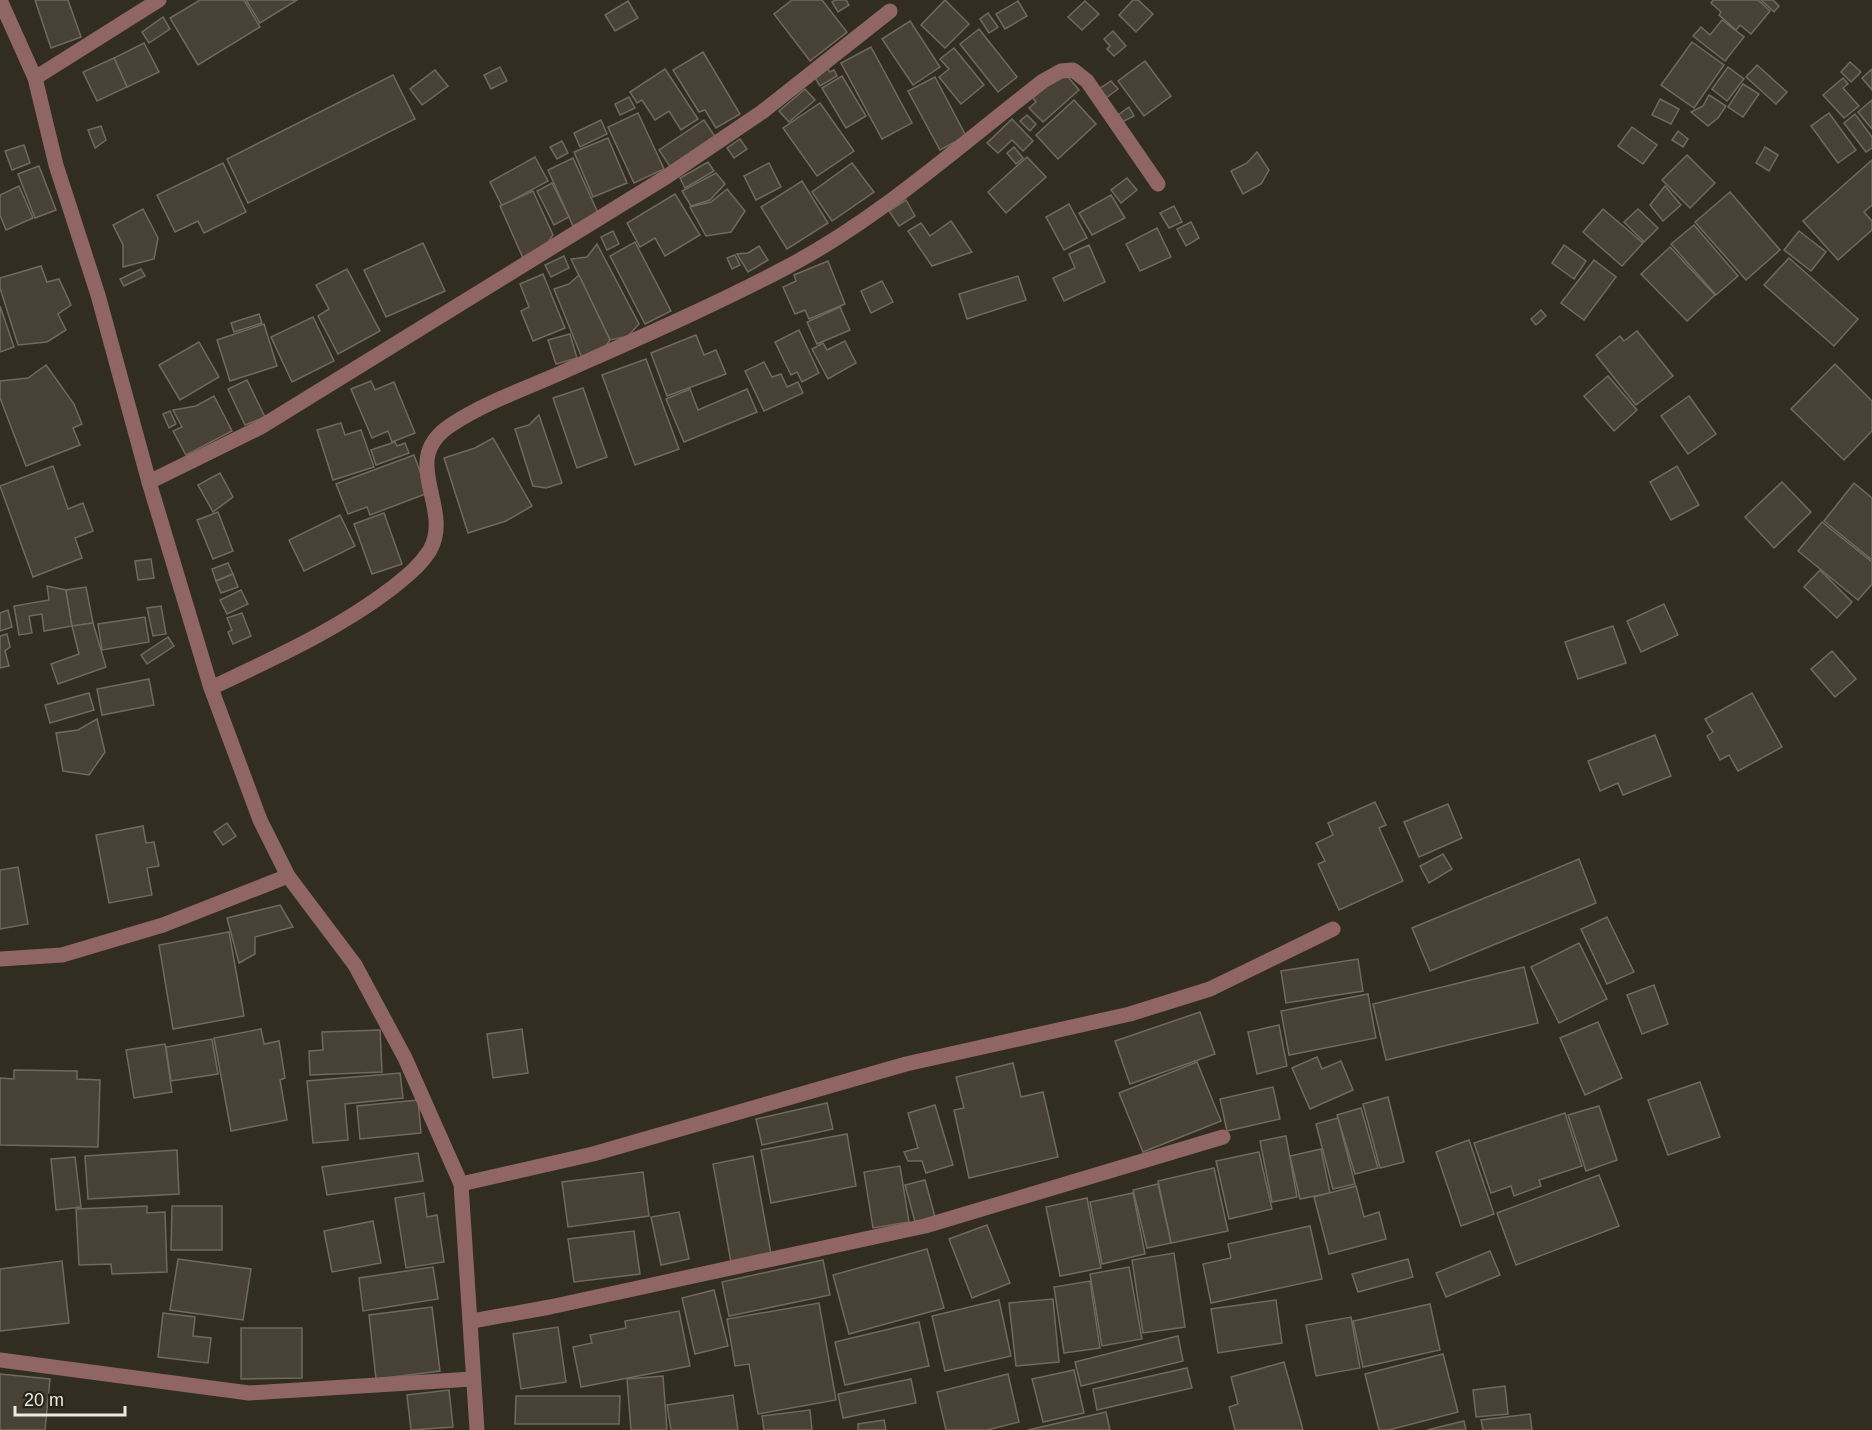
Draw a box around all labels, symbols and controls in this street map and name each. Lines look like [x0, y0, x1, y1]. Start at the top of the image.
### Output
scale bar [15, 1379, 124, 1417]
text: 20 m [24, 1390, 64, 1410]

